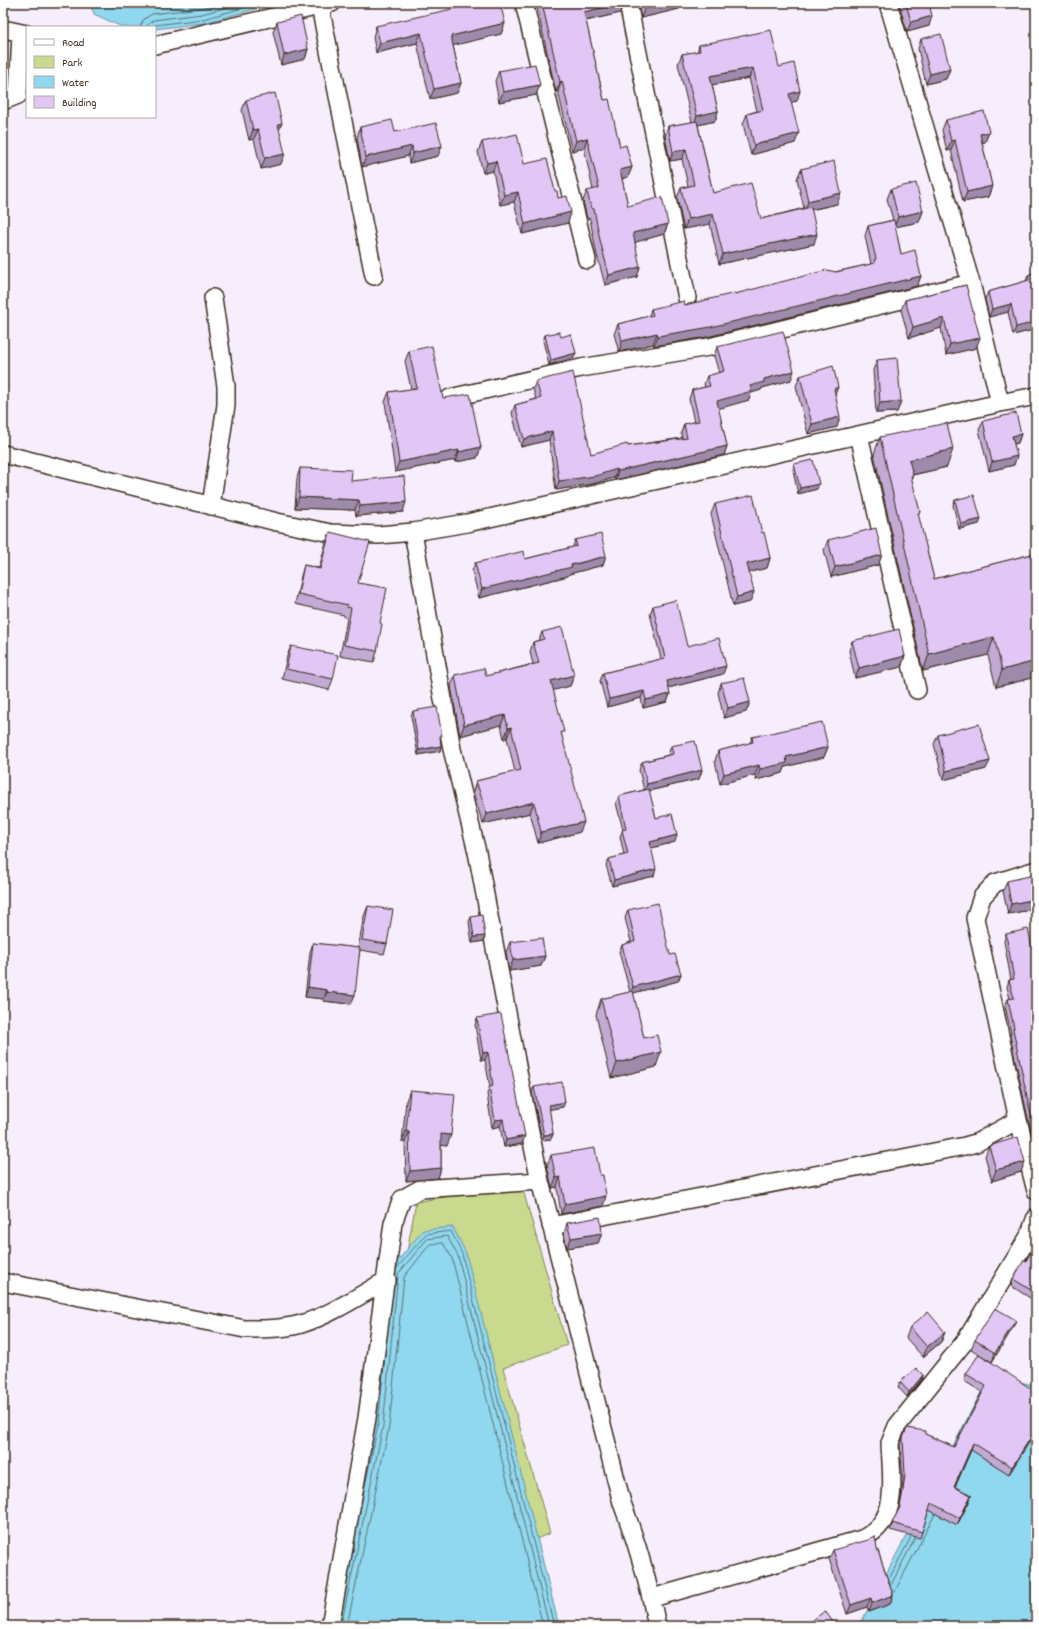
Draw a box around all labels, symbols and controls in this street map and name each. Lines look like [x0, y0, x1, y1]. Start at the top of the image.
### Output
legend [26, 26, 156, 118]
text: Road [62, 35, 84, 52]
text: Park [62, 55, 83, 72]
text: Water [62, 75, 89, 92]
text: Building [62, 95, 97, 112]

